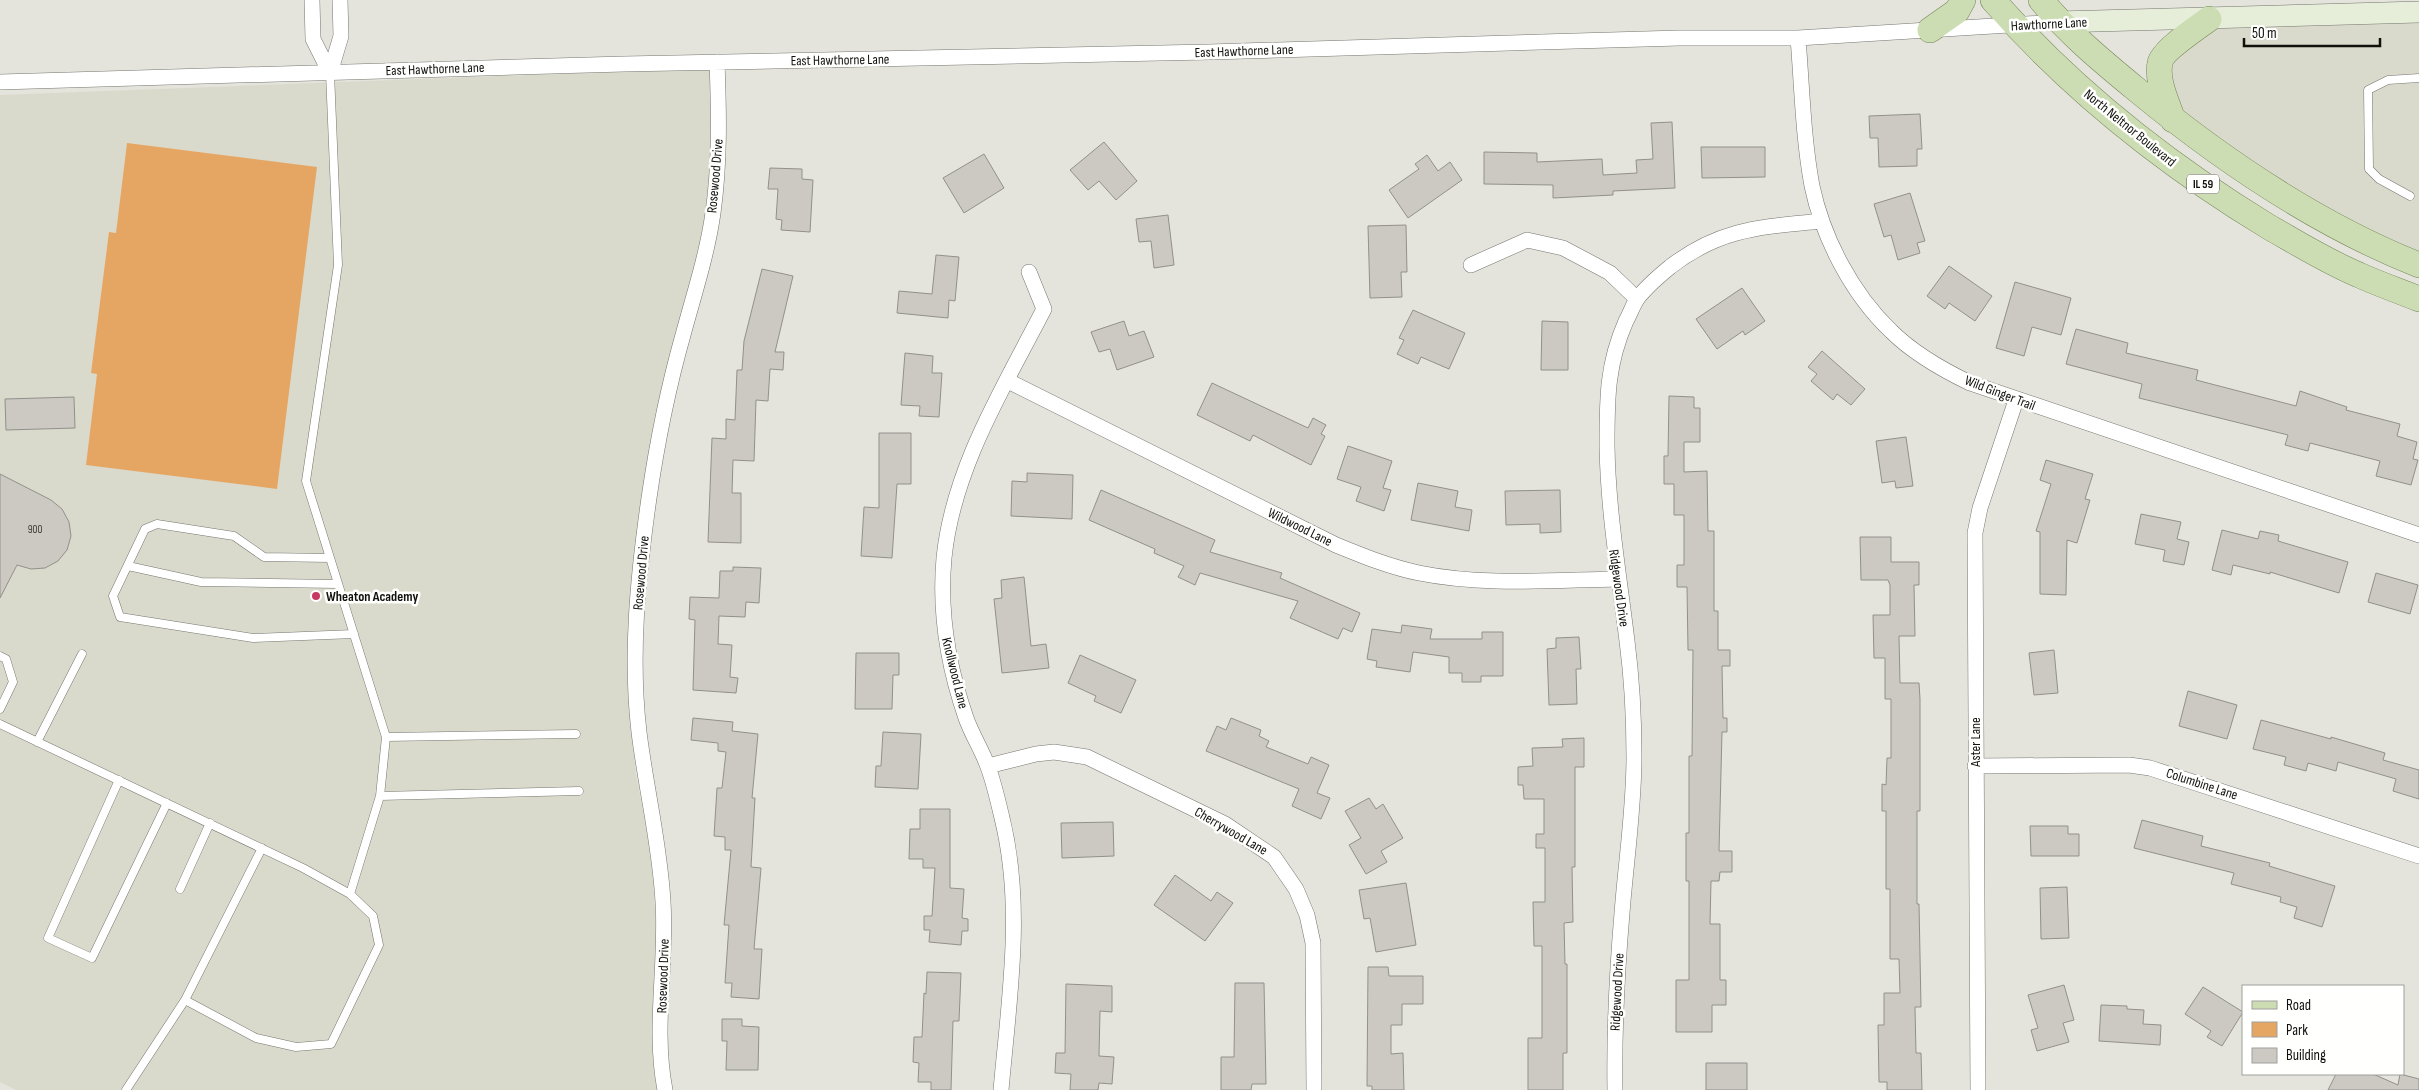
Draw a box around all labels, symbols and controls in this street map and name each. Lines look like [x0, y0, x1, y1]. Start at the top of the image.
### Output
street label: Hawthorne Lane [2010, 14, 2088, 34]
scale bar [2244, 15, 2380, 47]
text: 50 m [2252, 24, 2277, 43]
street label: East Hawthorne Lane [1194, 41, 1294, 61]
street label: East Hawthorne Lane [790, 51, 890, 69]
street label: East Hawthorne Lane [385, 59, 485, 79]
street label: North Neltnor Boulevard [2081, 86, 2180, 170]
street label: Rosewood Drive [703, 138, 727, 214]
road number: IL 59 [2187, 174, 2219, 193]
street label: Wild Ginger Trail [1962, 372, 2038, 414]
street label: Wildwood Lane [1265, 504, 1335, 550]
house number: 900 [28, 523, 42, 536]
street label: Rosewood Drive [629, 535, 653, 611]
street label: Ridgewood Drive [1605, 548, 1633, 628]
place label: Wheaton Academy [326, 588, 418, 605]
marker: Wheaton Academy [310, 590, 322, 602]
street label: Knollwood Lane [938, 636, 972, 710]
street label: Aster Lane [1967, 717, 1984, 768]
street label: Columbine Lane [2164, 764, 2240, 804]
street label: Cherrywood Lane [1191, 803, 1271, 859]
street label: Rosewood Drive [653, 938, 673, 1014]
street label: Ridgewood Drive [1606, 953, 1628, 1031]
legend [2242, 985, 2404, 1075]
text: Road [2286, 996, 2311, 1015]
text: Park [2286, 1021, 2308, 1040]
text: Building [2286, 1046, 2326, 1065]

